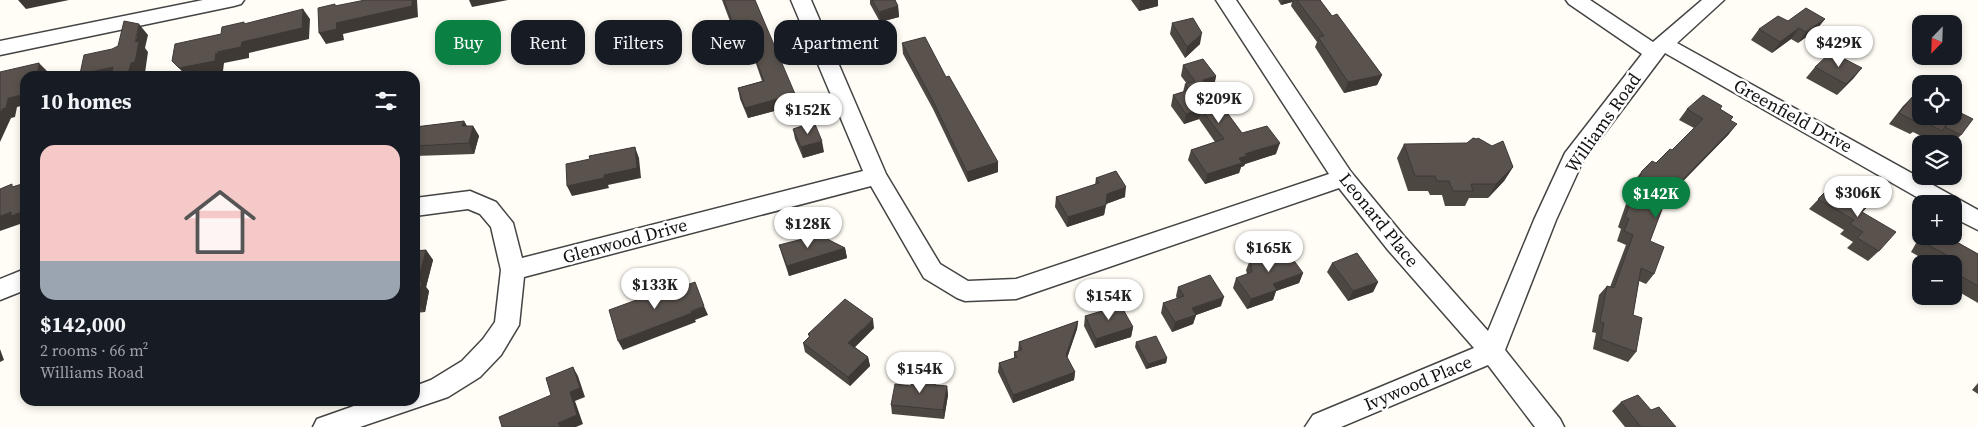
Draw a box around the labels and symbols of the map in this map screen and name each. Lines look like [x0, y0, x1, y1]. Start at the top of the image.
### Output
north arrow [1912, 15, 1962, 65]
pin: $429K [1804, 26, 1874, 68]
street label: Williams Road [1559, 68, 1646, 178]
street label: Greenfield Drive [1729, 73, 1857, 159]
pin: $209K [1184, 82, 1254, 124]
pin: $152K [773, 92, 843, 135]
street label: Leonard Place [1334, 167, 1425, 272]
pin: $142K [1621, 176, 1691, 219]
pin: $306K [1823, 176, 1893, 218]
pin: $128K [773, 206, 843, 249]
street label: Glenwood Drive [560, 212, 690, 269]
pin: $165K [1234, 230, 1304, 273]
pin: $133K [620, 268, 690, 310]
pin: $154K [1074, 278, 1144, 321]
street label: Ivywood Place [1360, 349, 1476, 417]
pin: $154K [885, 352, 955, 394]

